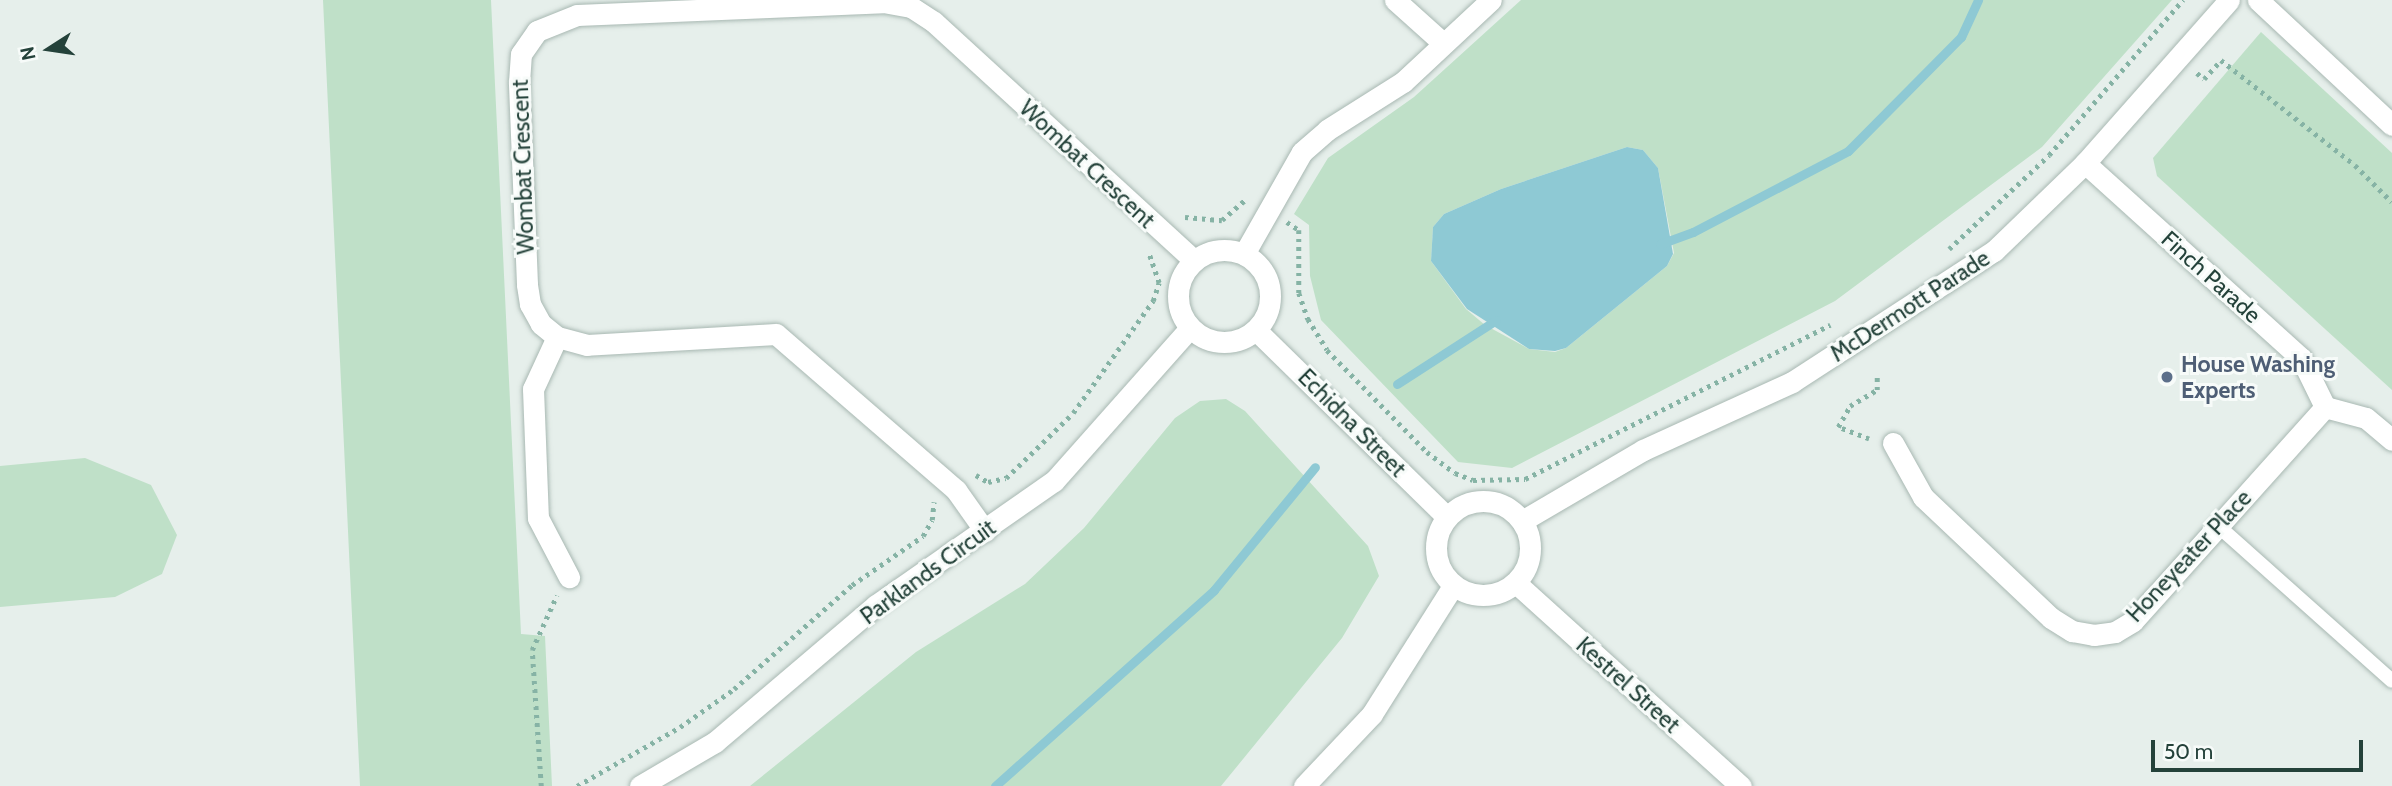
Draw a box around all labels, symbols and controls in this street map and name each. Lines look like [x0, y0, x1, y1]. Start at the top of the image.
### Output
north arrow [14, 14, 84, 84]
text: N [15, 45, 41, 62]
street label: Wombat Crescent [506, 79, 540, 255]
street label: Wombat Crescent [1014, 94, 1160, 234]
street label: Finch Parade [2156, 225, 2266, 329]
street label: McDermott Parade [1825, 244, 1995, 368]
place label: House Washing Experts [2181, 350, 2335, 404]
street label: Echidna Street [1292, 363, 1412, 483]
marker: House Washing Experts [2159, 369, 2175, 385]
street label: Honeyeater Place [2121, 484, 2257, 628]
street label: Parklands Circuit [855, 514, 1001, 630]
street label: Kestrel Street [1571, 631, 1685, 739]
scale bar [2154, 726, 2366, 770]
text: 50 m [2164, 739, 2213, 764]

